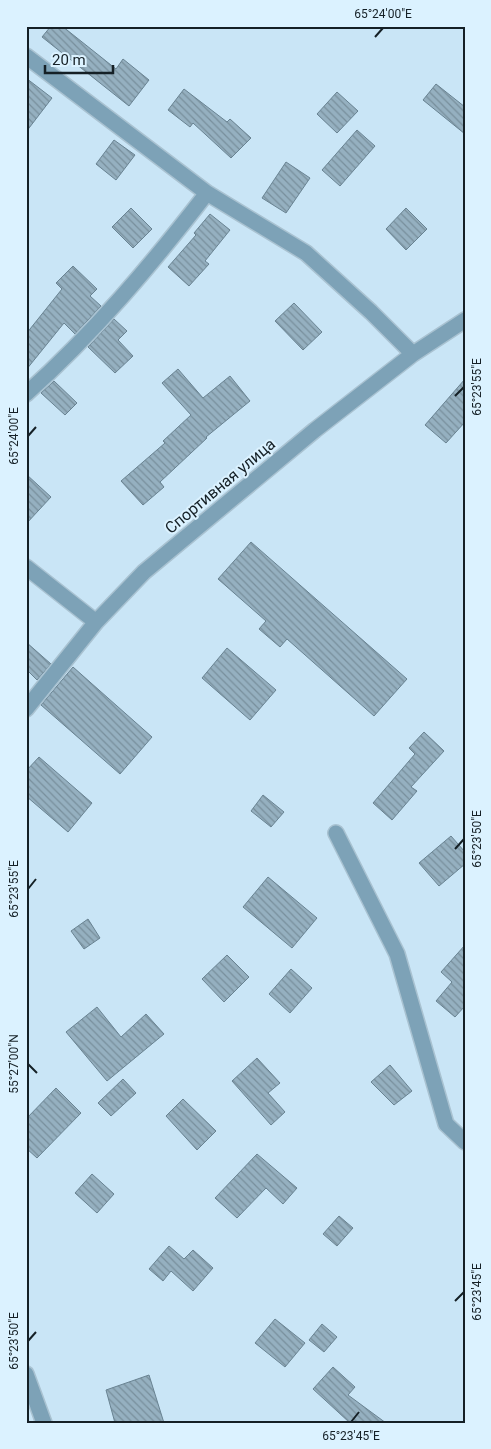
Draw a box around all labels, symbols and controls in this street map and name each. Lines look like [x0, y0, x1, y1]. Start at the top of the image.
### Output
text: 65°24'00"E [354, 7, 412, 21]
scale bar [45, 42, 112, 74]
text: 20 m [52, 51, 86, 69]
text: 65°23'55"E [470, 358, 484, 416]
text: 65°24'00"E [7, 407, 21, 465]
street label: Спортивная улица [161, 434, 279, 538]
text: 65°23'50"E [470, 810, 484, 868]
text: 65°23'55"E [7, 860, 21, 918]
text: 55°27'00"N [7, 1034, 21, 1094]
text: 65°23'45"E [470, 1263, 484, 1321]
text: 65°23'50"E [7, 1312, 21, 1370]
text: 65°23'45"E [322, 1429, 380, 1443]

